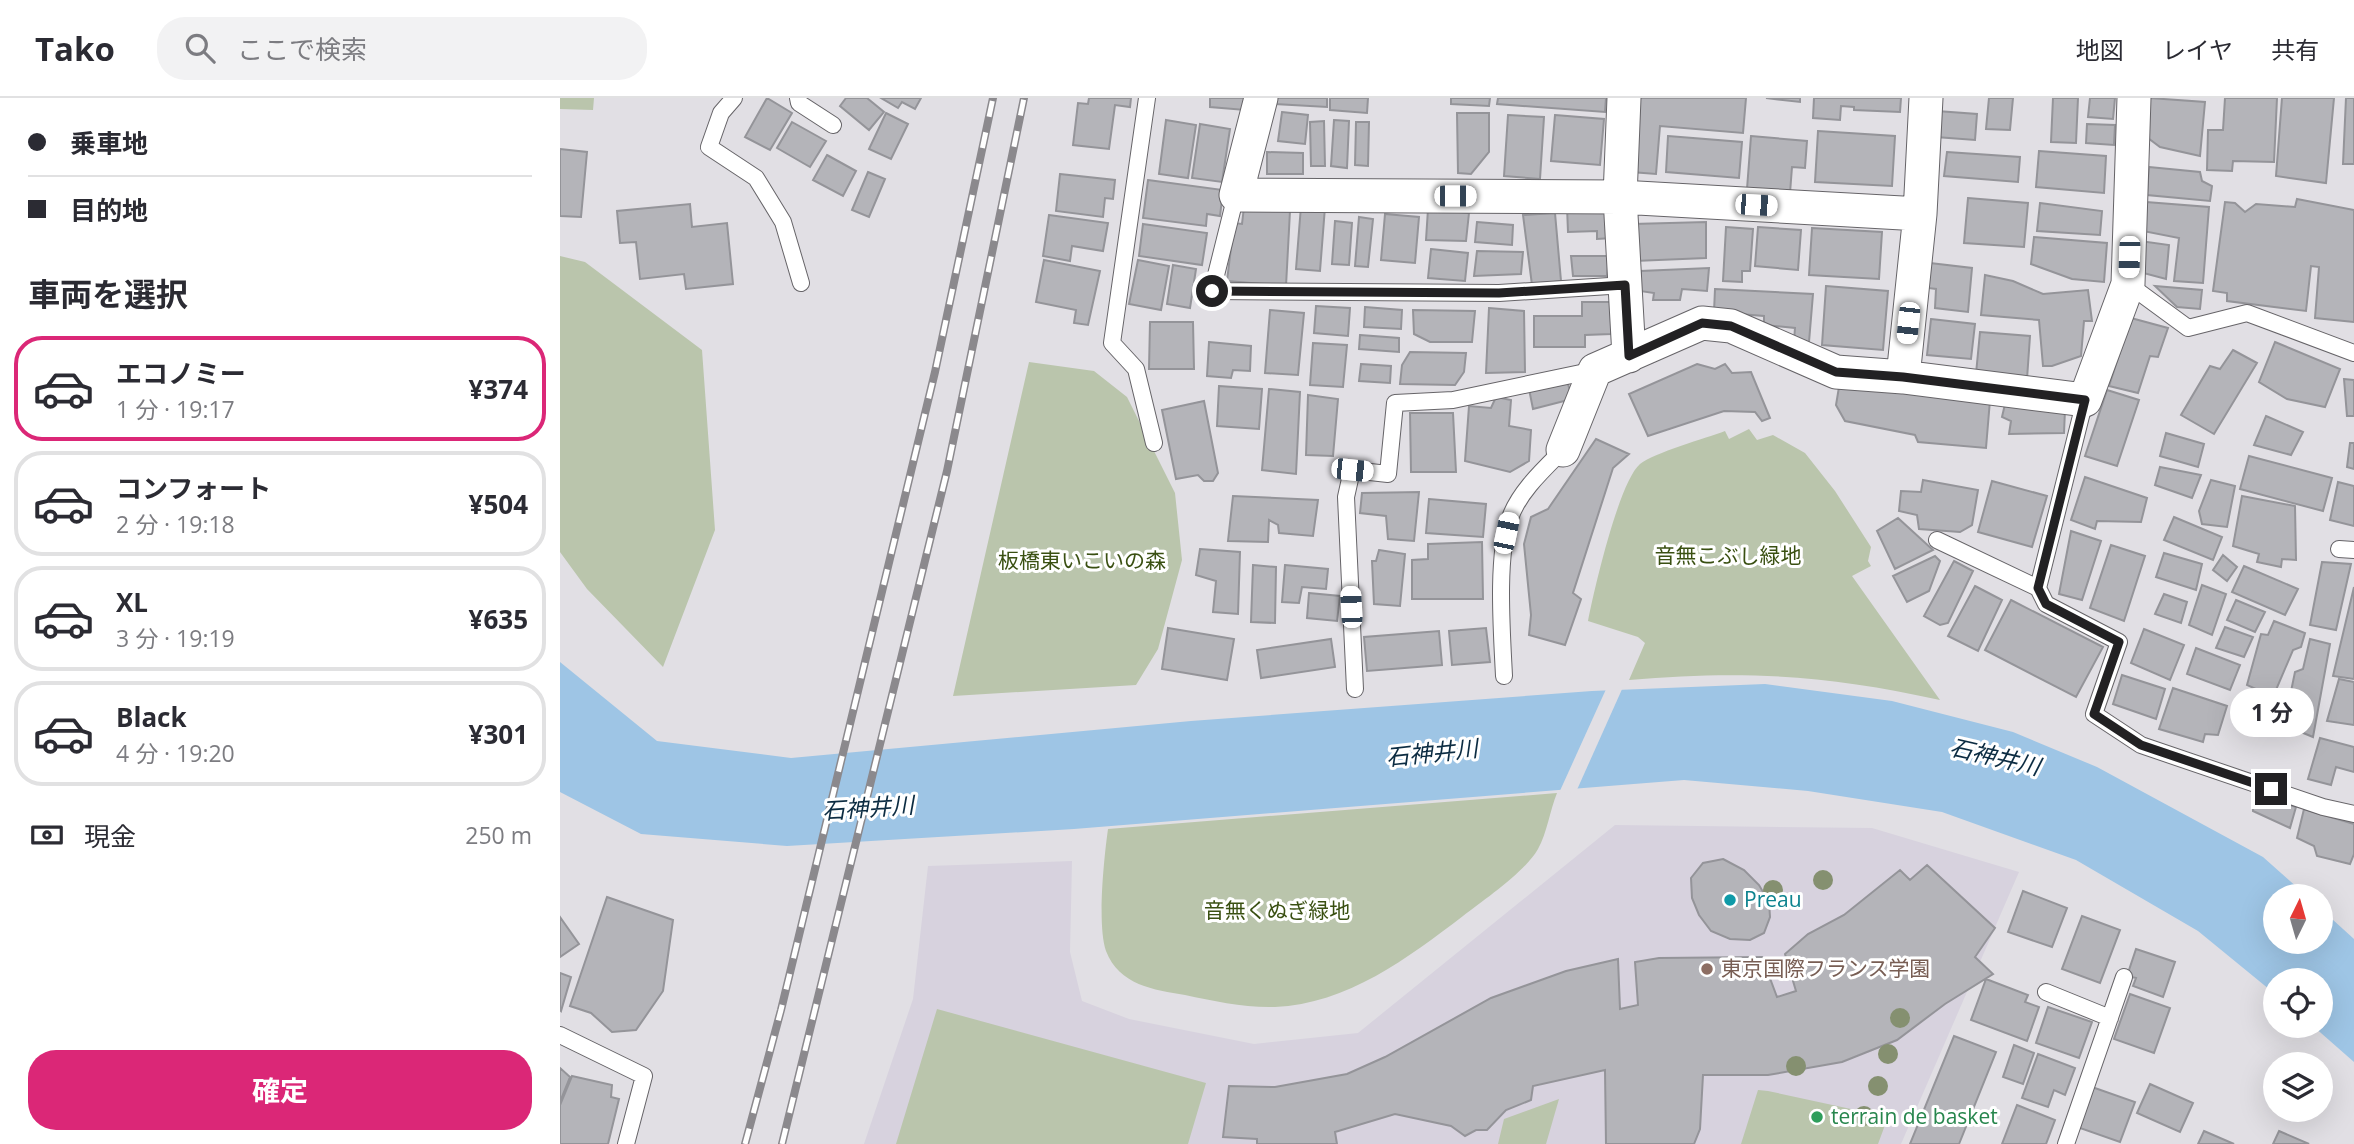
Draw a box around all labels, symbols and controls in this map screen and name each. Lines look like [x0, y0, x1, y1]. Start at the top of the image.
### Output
search box [157, 17, 647, 80]
text: Tako [35, 26, 115, 71]
icon: search [181, 29, 219, 67]
text: ここで検索 [237, 31, 367, 67]
text: 地図 [2076, 33, 2124, 66]
text: レイヤ [2162, 33, 2233, 66]
text: 共有 [2271, 33, 2319, 66]
text: 乗車地 [70, 125, 148, 161]
car [1435, 186, 1477, 207]
text: 目的地 [70, 192, 148, 228]
car [1735, 193, 1778, 217]
car [2118, 236, 2141, 278]
text: 車両を選択 [28, 272, 188, 315]
route start [1196, 275, 1228, 307]
car [1896, 301, 1921, 345]
text: エコノミー [116, 355, 246, 391]
icon: car [32, 357, 95, 420]
text: ¥374 [469, 371, 528, 407]
text: 1 分 · 19:17 [116, 393, 235, 425]
car [1331, 457, 1374, 483]
text: コンフォート [116, 470, 271, 506]
icon: car [32, 472, 95, 535]
text: ¥504 [469, 486, 528, 522]
text: 2 分 · 19:18 [116, 508, 235, 540]
car [1492, 510, 1521, 556]
park label: 音無こぶし緑地 [1655, 541, 1802, 569]
park label: 板橋東いこいの森 [998, 546, 1166, 574]
text: XL [116, 584, 148, 620]
car [1340, 585, 1363, 629]
icon: car [32, 587, 95, 650]
text: ¥635 [469, 601, 528, 637]
text: 3 分 · 19:19 [116, 622, 235, 654]
callout: 1 分 [2229, 688, 2313, 736]
text: 1 分 [2251, 696, 2293, 728]
text: Black [116, 699, 187, 735]
icon: car [32, 702, 95, 765]
text: ¥301 [469, 716, 528, 752]
water label: 石神井川 [1947, 730, 2047, 783]
water label: 石神井川 [1384, 731, 1482, 773]
text: 4 分 · 19:20 [116, 737, 235, 769]
route end [2255, 773, 2287, 805]
water label: 石神井川 [821, 788, 918, 826]
icon: cash [28, 816, 66, 854]
text: 現金 [84, 818, 136, 854]
text: 250 m [465, 819, 532, 851]
north arrow [2263, 884, 2333, 954]
map controls [2263, 884, 2333, 1122]
place label: Preau [1744, 885, 1802, 913]
marker: Preau [1722, 892, 1738, 908]
park label: 音無くぬぎ緑地 [1204, 896, 1350, 924]
place label: 東京国際フランス学園 [1721, 954, 1931, 982]
marker: 東京国際フランス学園 [1699, 961, 1715, 977]
button: locate [2263, 968, 2333, 1038]
button: 確定 [28, 1050, 532, 1130]
button: layers [2263, 1052, 2333, 1122]
place label: terrain de basket [1831, 1102, 1998, 1130]
marker: terrain de basket [1809, 1109, 1825, 1125]

